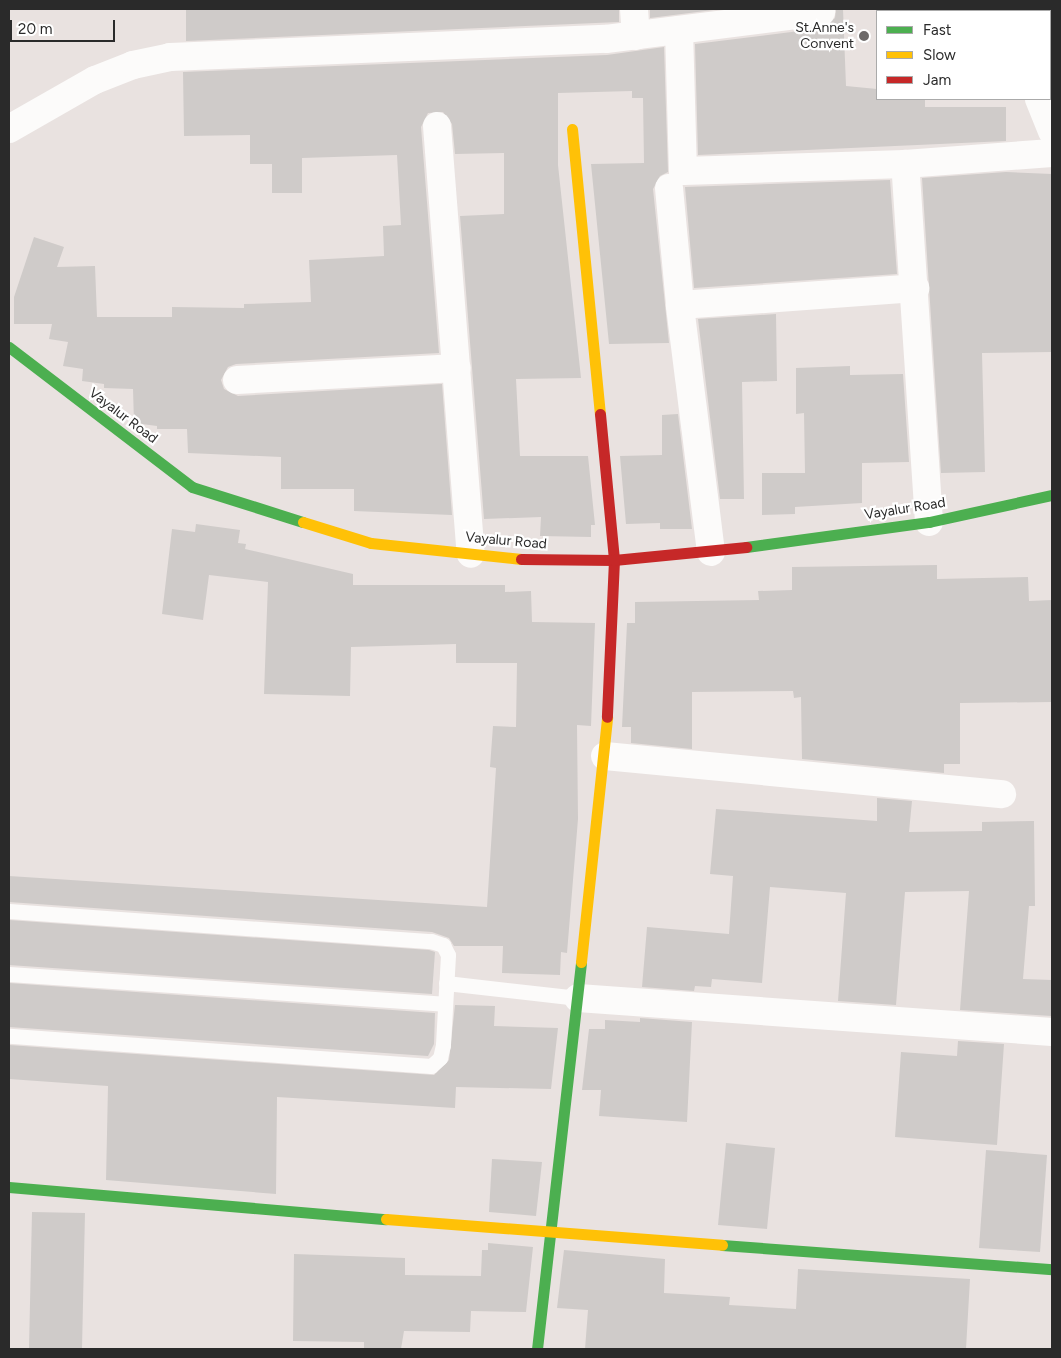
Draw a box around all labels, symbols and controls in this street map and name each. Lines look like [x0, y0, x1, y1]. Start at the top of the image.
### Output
scale bar [12, 10, 118, 42]
legend [876, 10, 1051, 100]
text: 20 m [18, 20, 52, 38]
place label: St.Anne's Convent [795, 20, 854, 52]
text: Fast [923, 21, 951, 39]
marker: St.Anne's Convent [858, 30, 870, 42]
text: Slow [923, 46, 956, 64]
text: Jam [923, 71, 951, 89]
street label: Vayalur Road [85, 385, 161, 447]
street label: Vayalur Road [863, 494, 947, 524]
street label: Vayalur Road [465, 529, 547, 553]

